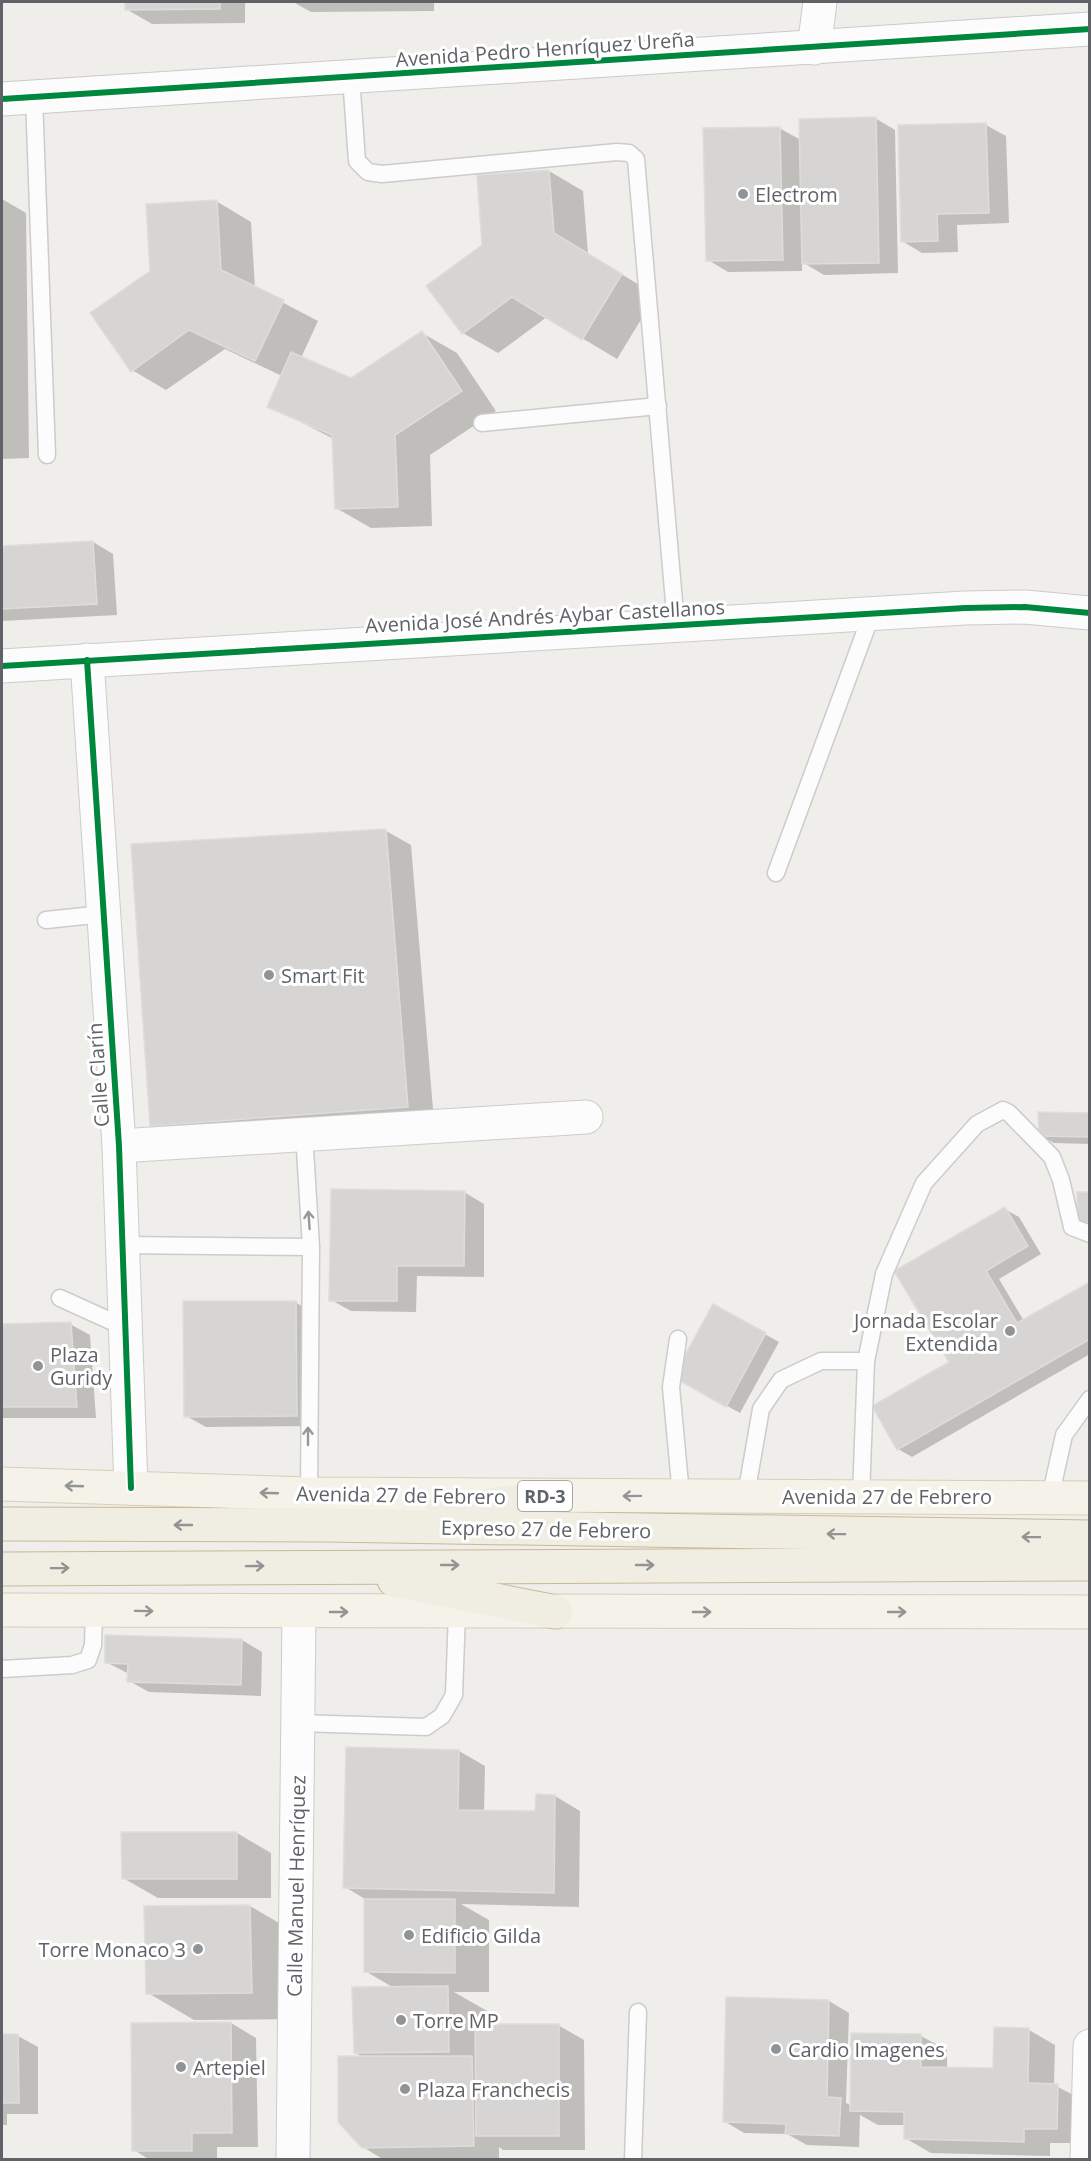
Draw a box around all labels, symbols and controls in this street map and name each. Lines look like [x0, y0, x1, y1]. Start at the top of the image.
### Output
street label: Avenida Pedro Henríquez Ureña [395, 25, 695, 73]
place label: Electrom [755, 181, 838, 208]
marker: Electrom [736, 187, 750, 201]
street label: Avenida José Andrés Aybar Castellanos [364, 593, 726, 639]
place label: Smart Fit [281, 962, 365, 989]
marker: Smart Fit [262, 968, 276, 982]
street label: Calle Clarín [81, 1022, 115, 1128]
one-way arrow [303, 1210, 314, 1230]
place label: Jornada Escolar Extendida [852, 1307, 998, 1357]
marker: Jornada Escolar Extendida [1003, 1324, 1017, 1338]
place label: Plaza Guridy [50, 1341, 113, 1391]
marker: Plaza Guridy [31, 1359, 45, 1373]
one-way arrow [302, 1426, 314, 1446]
street label: Avenida 27 de Febrero [296, 1480, 506, 1510]
one-way arrow [65, 1481, 85, 1492]
road number: RD-3 [518, 1481, 572, 1511]
street label: Avenida 27 de Febrero [782, 1483, 992, 1510]
one-way arrow [260, 1487, 280, 1498]
one-way arrow [623, 1490, 643, 1501]
street label: Expreso 27 de Febrero [441, 1514, 651, 1544]
one-way arrow [173, 1519, 193, 1531]
one-way arrow [827, 1528, 847, 1540]
one-way arrow [1022, 1531, 1042, 1543]
one-way arrow [439, 1559, 459, 1571]
one-way arrow [634, 1559, 654, 1571]
one-way arrow [244, 1560, 264, 1572]
one-way arrow [49, 1562, 69, 1574]
one-way arrow [133, 1605, 153, 1617]
one-way arrow [328, 1606, 348, 1618]
one-way arrow [691, 1606, 711, 1618]
one-way arrow [886, 1606, 906, 1618]
street label: Calle Manuel Henríquez [281, 1775, 311, 1997]
place label: Edificio Gilda [421, 1922, 541, 1949]
marker: Edificio Gilda [402, 1928, 416, 1942]
place label: Torre Monaco 3 [39, 1936, 186, 1963]
marker: Torre Monaco 3 [191, 1942, 205, 1956]
place label: Torre MP [413, 2007, 499, 2034]
marker: Torre MP [394, 2013, 408, 2027]
place label: Cardio Imagenes [788, 2036, 945, 2063]
marker: Cardio Imagenes [769, 2042, 783, 2056]
place label: Artepiel [193, 2054, 266, 2081]
marker: Artepiel [174, 2060, 188, 2074]
place label: Plaza Franchecis [417, 2076, 570, 2103]
marker: Plaza Franchecis [398, 2082, 412, 2096]

